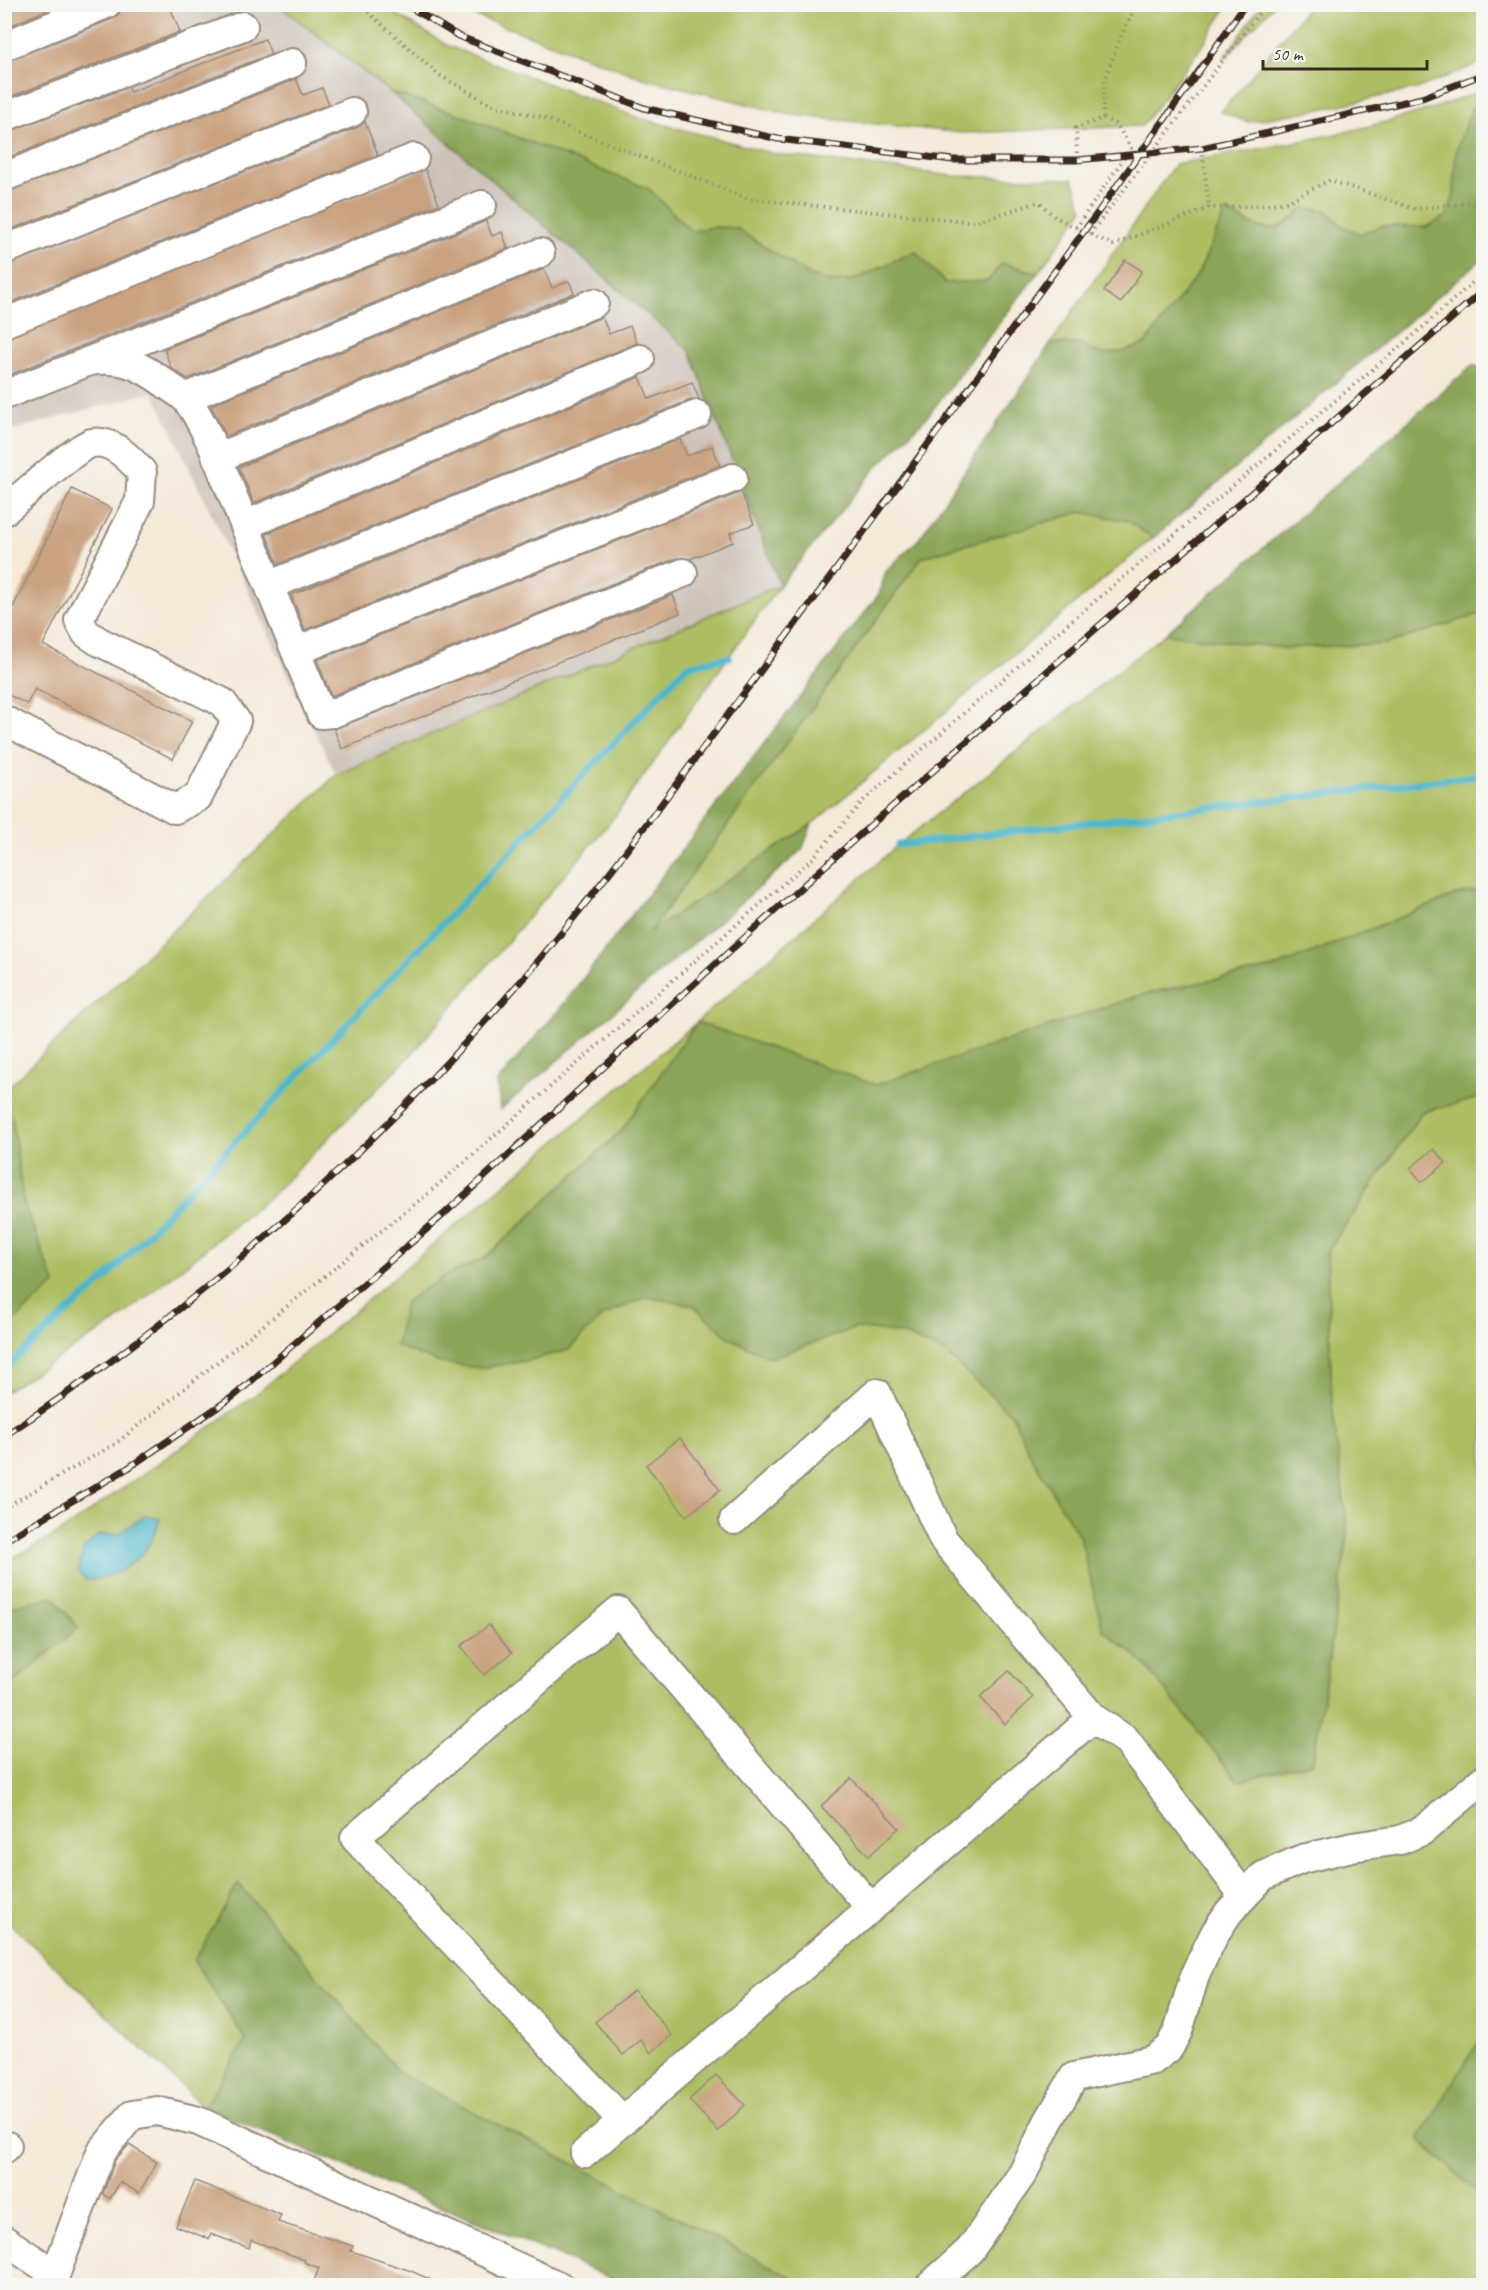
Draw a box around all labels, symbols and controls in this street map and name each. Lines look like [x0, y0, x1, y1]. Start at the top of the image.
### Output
scale bar [1263, 33, 1426, 71]
text: 50 m [1272, 43, 1305, 65]

